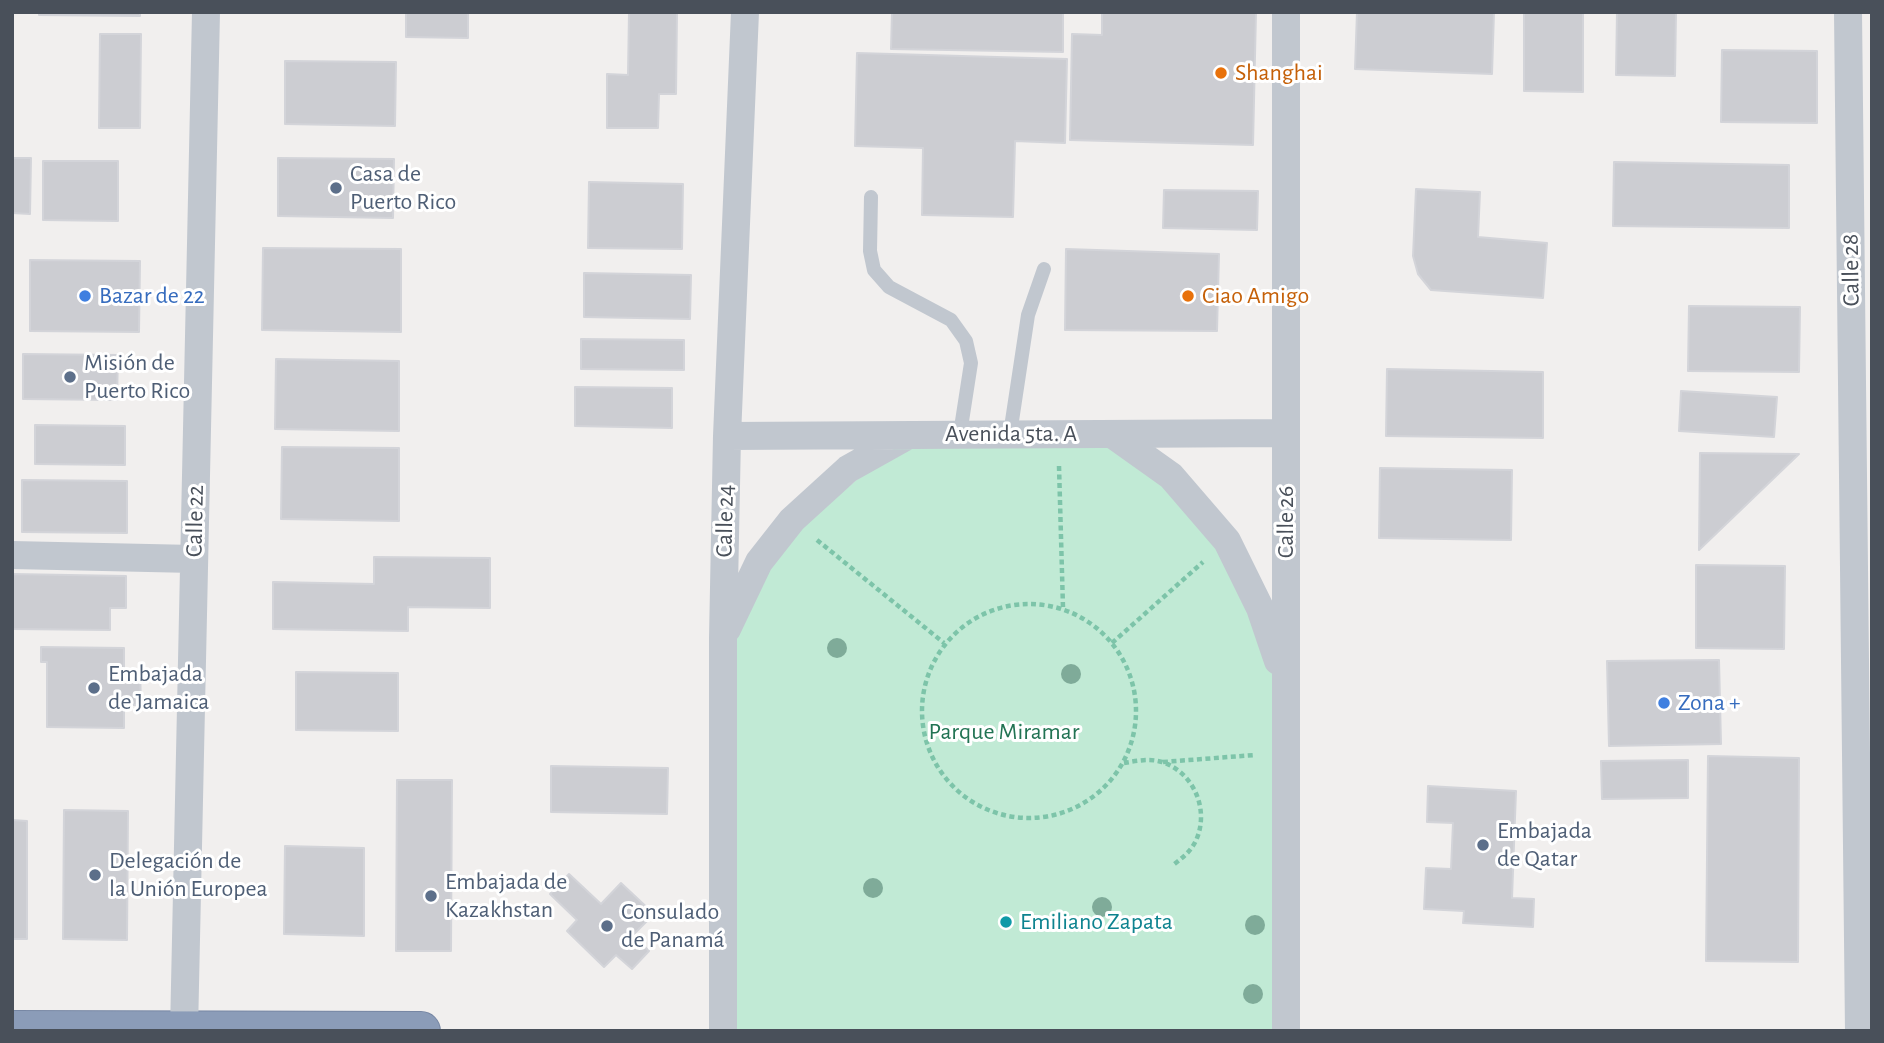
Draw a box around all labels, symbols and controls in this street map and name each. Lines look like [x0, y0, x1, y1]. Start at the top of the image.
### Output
place label: Shanghai [1235, 59, 1323, 87]
marker: Shanghai [1213, 65, 1229, 81]
place label: Casa de Puerto Rico [350, 160, 456, 216]
marker: Casa de Puerto Rico [328, 180, 344, 196]
street label: Calle 28 [1836, 233, 1866, 307]
place label: Bazar de 22 [99, 282, 205, 310]
place label: Ciao Amigo [1202, 282, 1309, 310]
marker: Bazar de 22 [77, 288, 93, 304]
marker: Ciao Amigo [1180, 288, 1196, 304]
place label: Misión de Puerto Rico [84, 349, 190, 405]
marker: Misión de Puerto Rico [62, 369, 78, 385]
street label: Avenida 5ta. A [945, 420, 1077, 448]
street label: Calle 24 [710, 484, 740, 558]
street label: Calle 22 [180, 485, 210, 557]
street label: Calle 26 [1272, 486, 1300, 558]
place label: Embajada de Jamaica [108, 660, 209, 716]
marker: Embajada de Jamaica [86, 680, 102, 696]
place label: Zona + [1678, 689, 1741, 717]
marker: Zona + [1656, 695, 1672, 711]
park label: Parque Miramar [929, 718, 1079, 746]
place label: Embajada de Qatar [1497, 817, 1592, 873]
marker: Embajada de Qatar [1475, 837, 1491, 853]
place label: Delegación de la Unión Europea [109, 847, 268, 903]
marker: Delegación de la Unión Europea [87, 867, 103, 883]
place label: Embajada de Kazakhstan [445, 868, 567, 924]
marker: Embajada de Kazakhstan [423, 888, 439, 904]
place label: Consulado de Panamá [621, 898, 725, 954]
place label: Emiliano Zapata [1020, 908, 1173, 936]
marker: Emiliano Zapata [998, 914, 1014, 930]
marker: Consulado de Panamá [599, 918, 615, 934]

